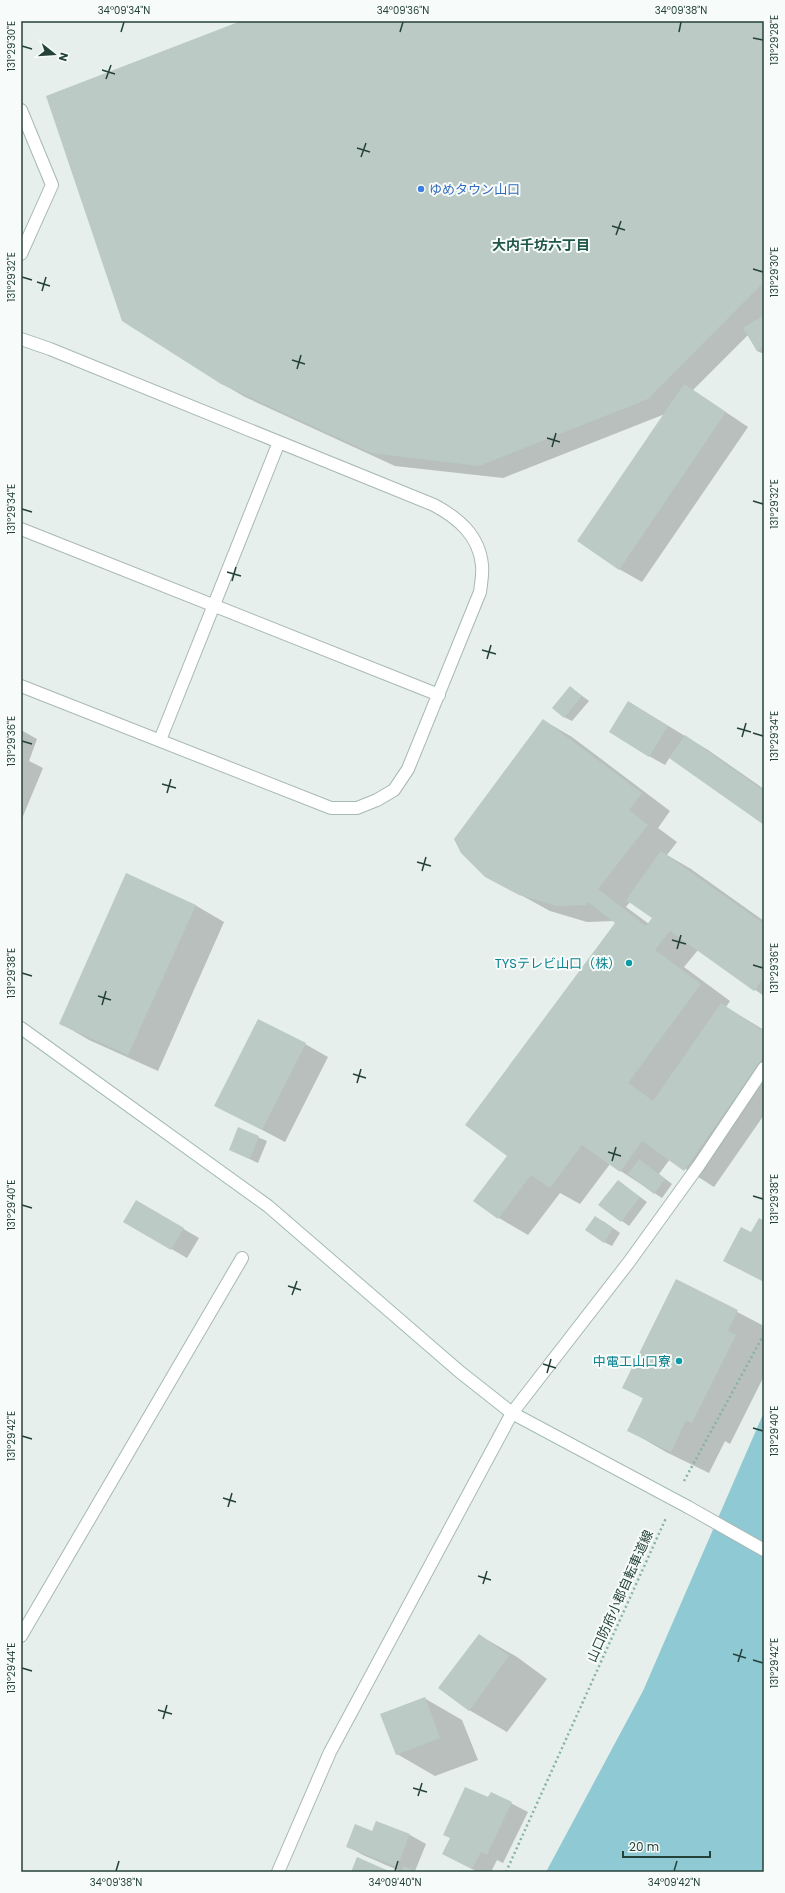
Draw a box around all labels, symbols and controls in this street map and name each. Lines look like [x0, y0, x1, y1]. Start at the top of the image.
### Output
text: 34°09'34"N [98, 3, 150, 18]
text: 34°09'36"N [377, 3, 429, 18]
text: 34°09'38"N [655, 3, 707, 18]
text: 131°29'28"E [767, 15, 782, 65]
text: 131°29'30"E [4, 21, 19, 71]
north arrow [34, 34, 74, 74]
text: N [55, 51, 72, 63]
place label: ゆめタウン山口 [429, 180, 520, 199]
marker: ゆめタウン山口 [416, 184, 426, 194]
district label: 大内千坊六丁目 [492, 235, 590, 255]
text: 131°29'30"E [767, 247, 782, 297]
text: 131°29'32"E [4, 252, 19, 302]
text: 131°29'32"E [767, 479, 782, 529]
text: 131°29'34"E [4, 484, 19, 534]
text: 131°29'34"E [767, 711, 782, 761]
text: 131°29'36"E [4, 716, 19, 766]
text: 131°29'36"E [767, 943, 782, 993]
text: 131°29'38"E [4, 948, 19, 998]
place label: TYSテレビ山口（株） [495, 954, 621, 973]
marker: TYSテレビ山口（株） [624, 958, 634, 968]
text: 131°29'38"E [767, 1174, 782, 1224]
text: 131°29'40"E [4, 1180, 19, 1230]
place label: 中電工山口寮 [593, 1352, 671, 1371]
marker: 中電工山口寮 [674, 1356, 684, 1366]
text: 131°29'40"E [767, 1406, 782, 1456]
text: 131°29'42"E [4, 1411, 19, 1461]
street label: 山口防府小郡自転車道線 [582, 1527, 658, 1665]
text: 131°29'42"E [767, 1638, 782, 1688]
text: 131°29'44"E [4, 1643, 19, 1693]
scale bar [623, 1833, 710, 1859]
text: 20 m [629, 1838, 659, 1855]
text: 34°09'38"N [90, 1875, 142, 1890]
text: 34°09'40"N [369, 1875, 421, 1890]
text: 34°09'42"N [648, 1875, 700, 1890]

